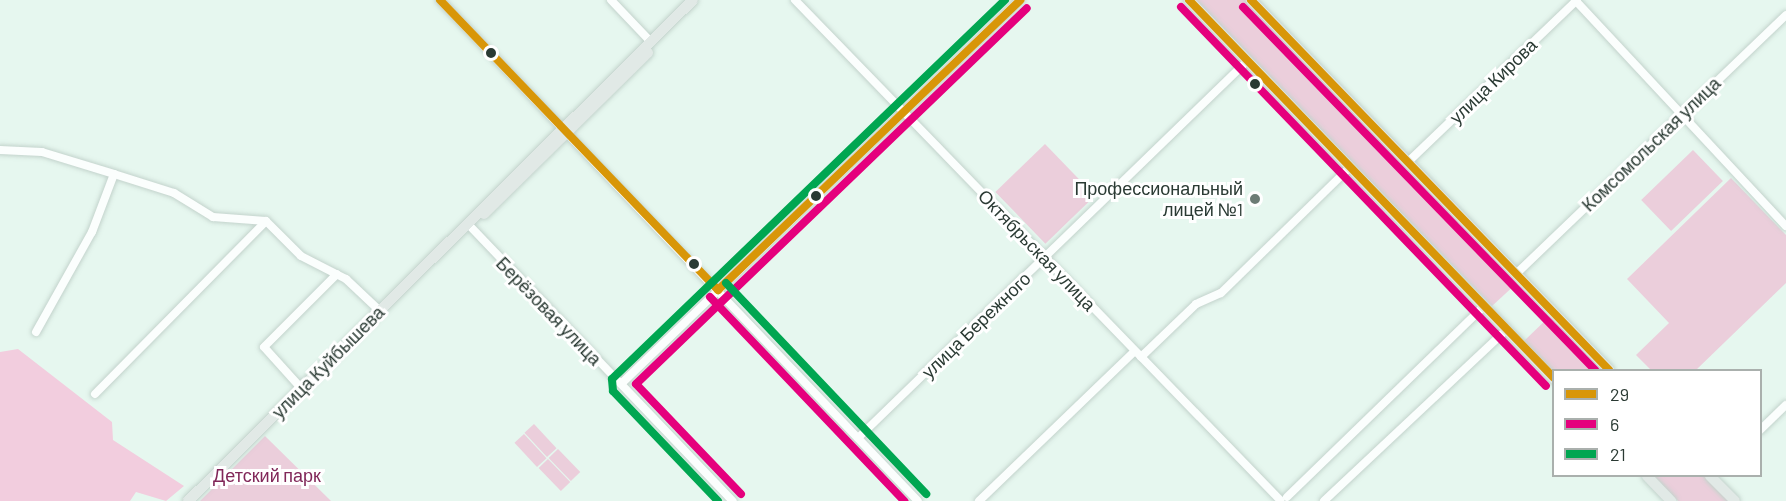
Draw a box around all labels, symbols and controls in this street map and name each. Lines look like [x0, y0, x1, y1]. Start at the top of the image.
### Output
street label: улица Кирова [1445, 34, 1541, 128]
unlabelled marker [485, 47, 497, 59]
street label: Комсомольская улица [1577, 72, 1725, 216]
unlabelled marker [1249, 78, 1261, 90]
place label: Профессиональный лицей №1 [1074, 178, 1243, 220]
street label: Октябрьская улица [974, 185, 1100, 315]
unlabelled marker [810, 190, 822, 202]
marker: Профессиональный лицей №1 [1248, 192, 1262, 206]
street label: Берёзовая улица [492, 252, 606, 370]
unlabelled marker [688, 258, 700, 270]
street label: улица Бережного [917, 268, 1035, 382]
street label: улица Куйбышева [267, 301, 389, 423]
legend [1552, 369, 1762, 477]
text: 29 [1610, 383, 1629, 405]
text: 6 [1610, 413, 1619, 435]
text: 21 [1610, 443, 1626, 465]
park label: Детский парк [213, 464, 321, 486]

